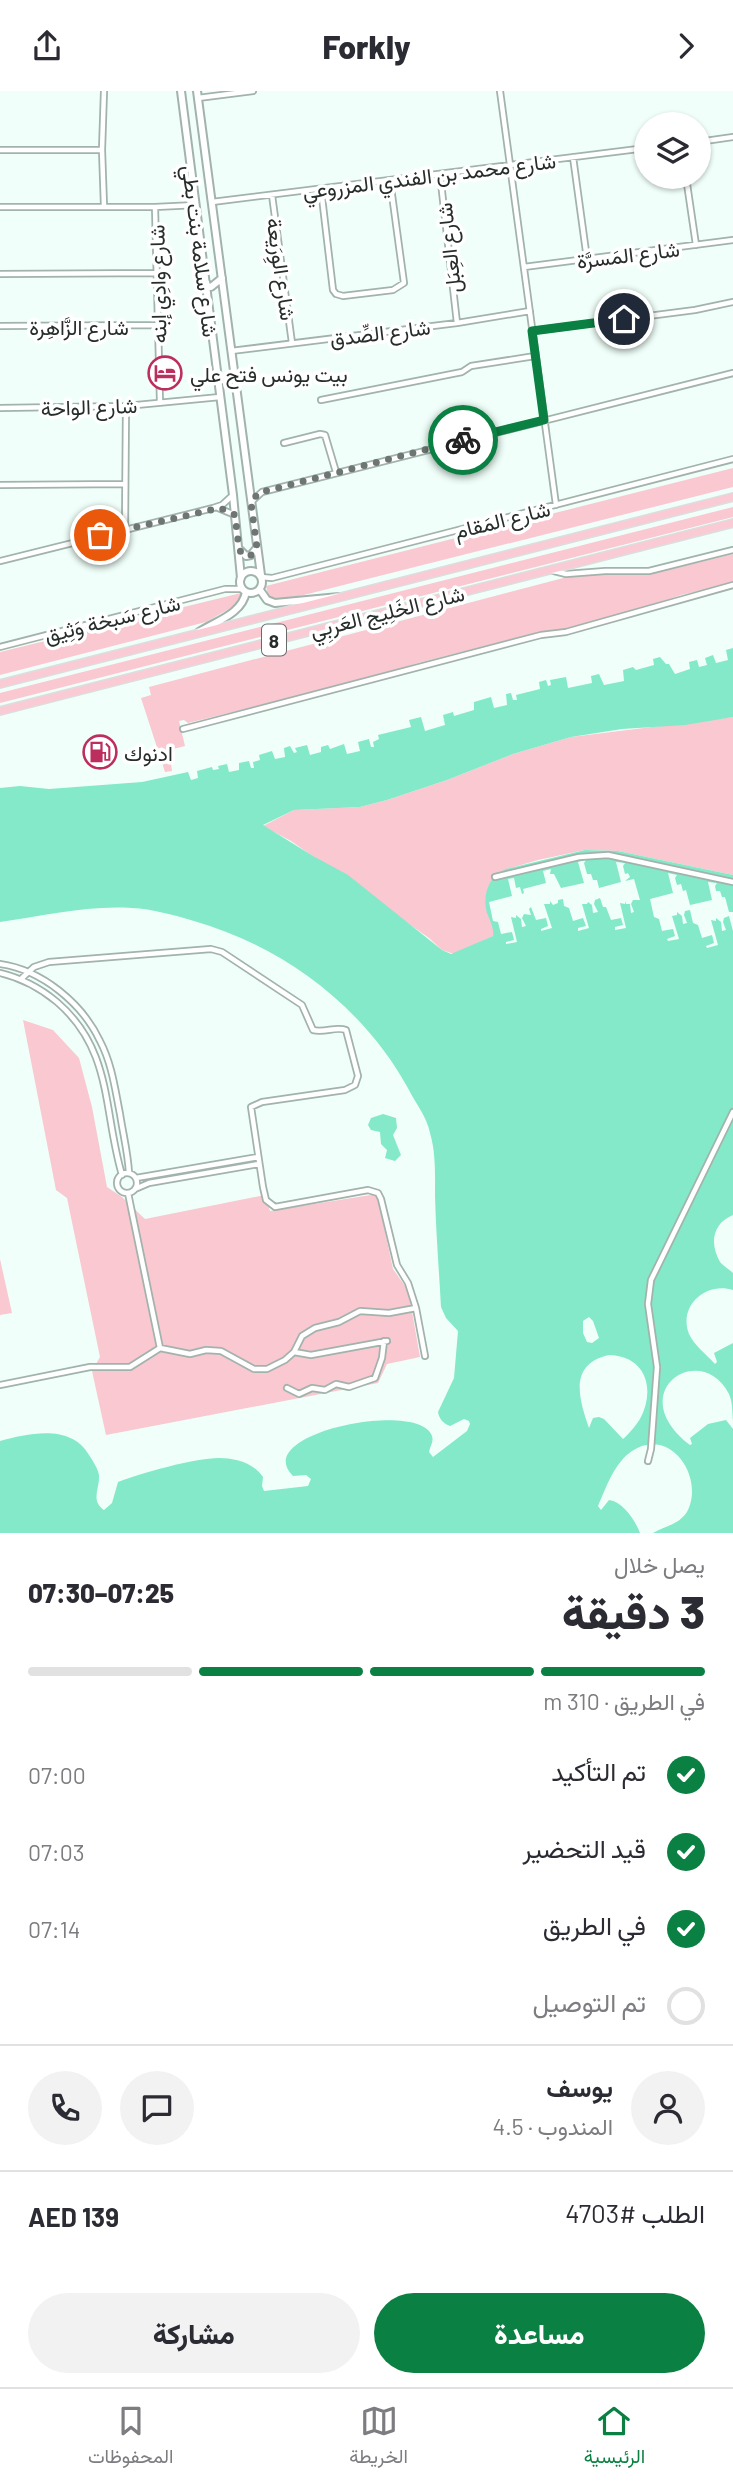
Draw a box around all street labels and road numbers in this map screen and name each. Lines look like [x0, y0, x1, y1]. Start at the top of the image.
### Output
street label: شارع محمد بن الفندي المزروعي [301, 147, 558, 209]
street label: شارع سلامة بنت بطي [172, 164, 224, 339]
street label: شارع العِبَل [431, 201, 468, 294]
street label: شارع الوِرَيعة [257, 216, 302, 323]
street label: شارع وادِي إبنه [143, 224, 177, 344]
street label: شارع المَسرَّة [575, 235, 681, 276]
street label: شارع الصِّدق [328, 313, 432, 354]
street label: شارع الزَّاهِرة [29, 314, 129, 342]
street label: شارع الواحة [40, 392, 138, 423]
street label: شارع المَقام [452, 495, 553, 546]
street label: شارع الخَلِيج العَربِي [307, 580, 468, 648]
street label: شارع سَبخة وَثِيق [41, 589, 183, 650]
road number: 8 [262, 625, 286, 655]

